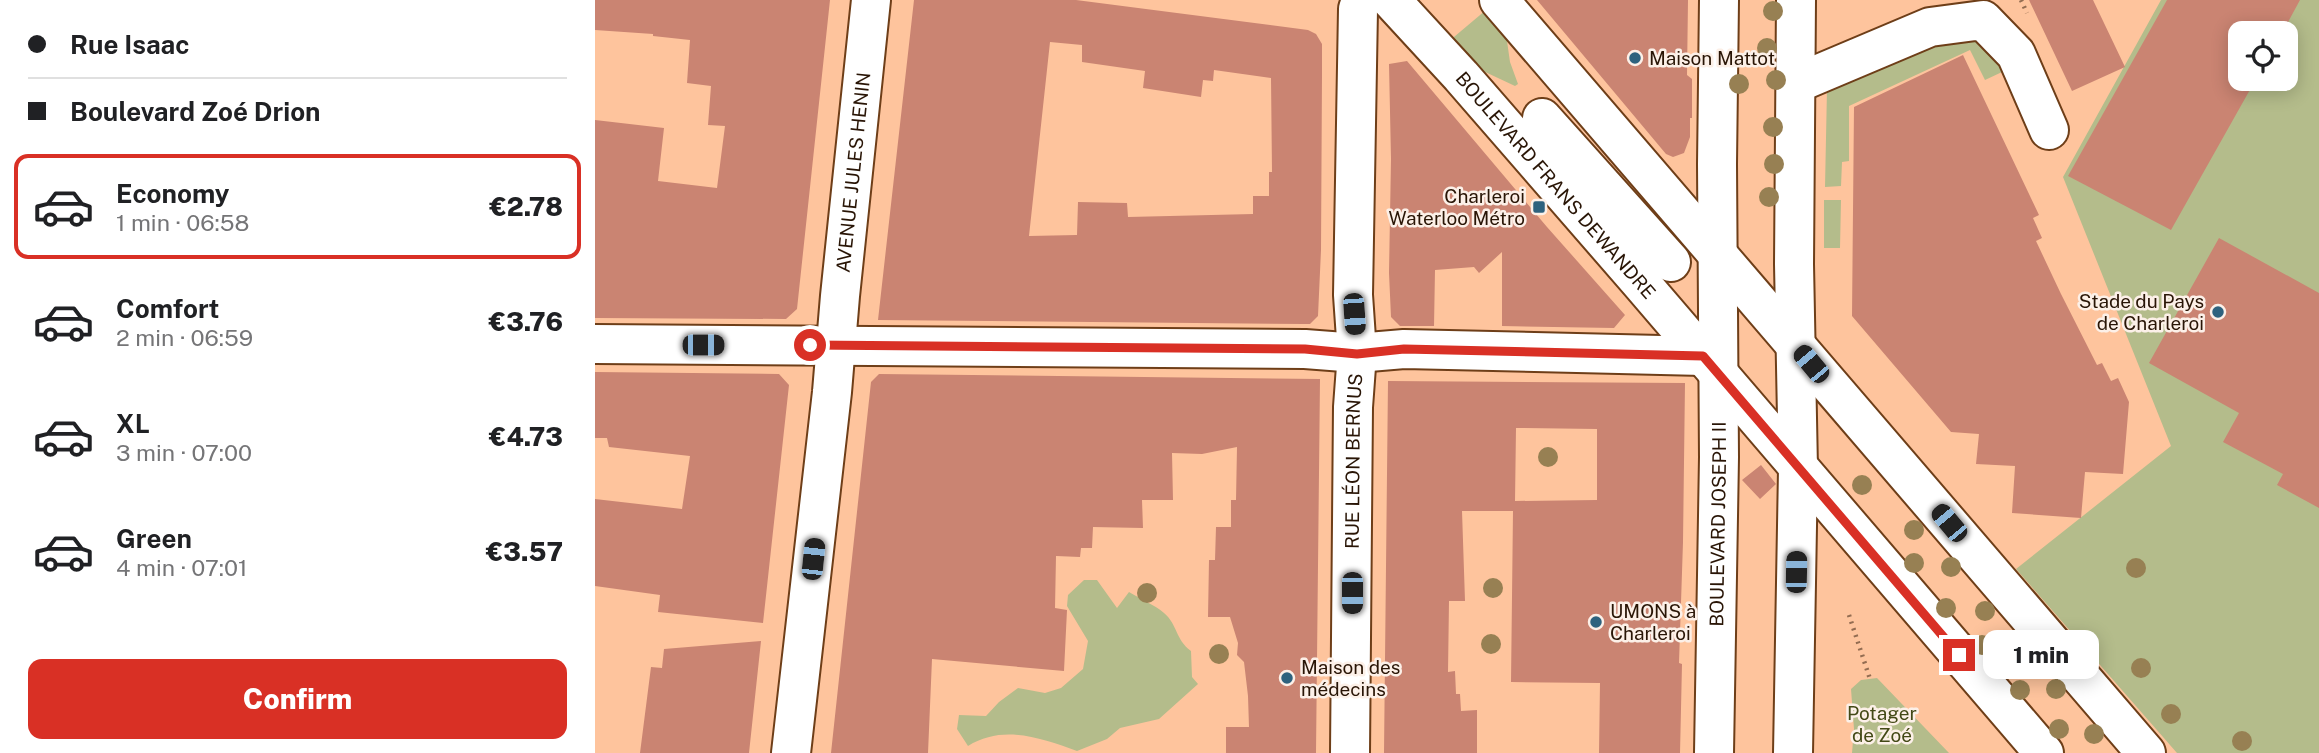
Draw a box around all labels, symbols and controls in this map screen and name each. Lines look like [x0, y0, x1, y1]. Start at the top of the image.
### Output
map controls [2228, 21, 2298, 91]
button: locate [2228, 21, 2298, 91]
text: Rue Isaac [70, 29, 190, 60]
place label: Maison Mattot [1649, 47, 1775, 69]
marker: Maison Mattot [1627, 50, 1643, 66]
street label: BOULEVARD FRANS DEWANDRE [1451, 67, 1660, 303]
street label: AVENUE JULES HENIN [832, 71, 874, 274]
text: Boulevard Zoé Drion [70, 96, 321, 127]
icon: car [32, 175, 95, 238]
text: Economy [116, 178, 229, 209]
place label: Charleroi Waterloo Métro [1389, 185, 1525, 229]
text: €2.78 [489, 191, 563, 222]
marker: Charleroi Waterloo Métro [1531, 199, 1547, 215]
text: 1 min · 06:58 [116, 209, 249, 236]
icon: car [32, 290, 95, 353]
place label: Stade du Pays de Charleroi [2079, 290, 2204, 334]
car [1343, 292, 1366, 336]
text: Comfort [116, 293, 219, 324]
marker: Stade du Pays de Charleroi [2210, 304, 2226, 320]
text: €3.76 [489, 306, 563, 337]
text: 2 min · 06:59 [116, 324, 253, 351]
route start [794, 329, 826, 361]
car [683, 335, 725, 356]
car [1790, 341, 1833, 387]
street label: RUE LÉON BERNUS [1341, 372, 1366, 549]
icon: car [32, 405, 95, 468]
text: XL [116, 408, 150, 439]
text: €4.73 [489, 421, 563, 452]
street label: BOULEVARD JOSEPH II [1705, 421, 1730, 627]
text: 3 min · 07:00 [116, 439, 252, 466]
car [1928, 500, 1971, 546]
icon: car [32, 520, 95, 583]
text: Green [116, 523, 192, 554]
text: €3.57 [486, 536, 563, 567]
car [801, 537, 826, 581]
car [1786, 551, 1807, 593]
text: 4 min · 07:01 [116, 554, 247, 581]
car [1342, 572, 1363, 614]
place label: UMONS à Charleroi [1610, 600, 1696, 644]
marker: UMONS à Charleroi [1588, 614, 1604, 630]
callout: 1 min [1983, 630, 2099, 680]
route end [1943, 639, 1975, 671]
text: 1 min [2013, 641, 2069, 668]
place label: Maison des médecins [1301, 656, 1400, 700]
button: Confirm [28, 659, 567, 739]
marker: Maison des médecins [1279, 670, 1295, 686]
park label: Potager de Zoé [1847, 702, 1917, 746]

